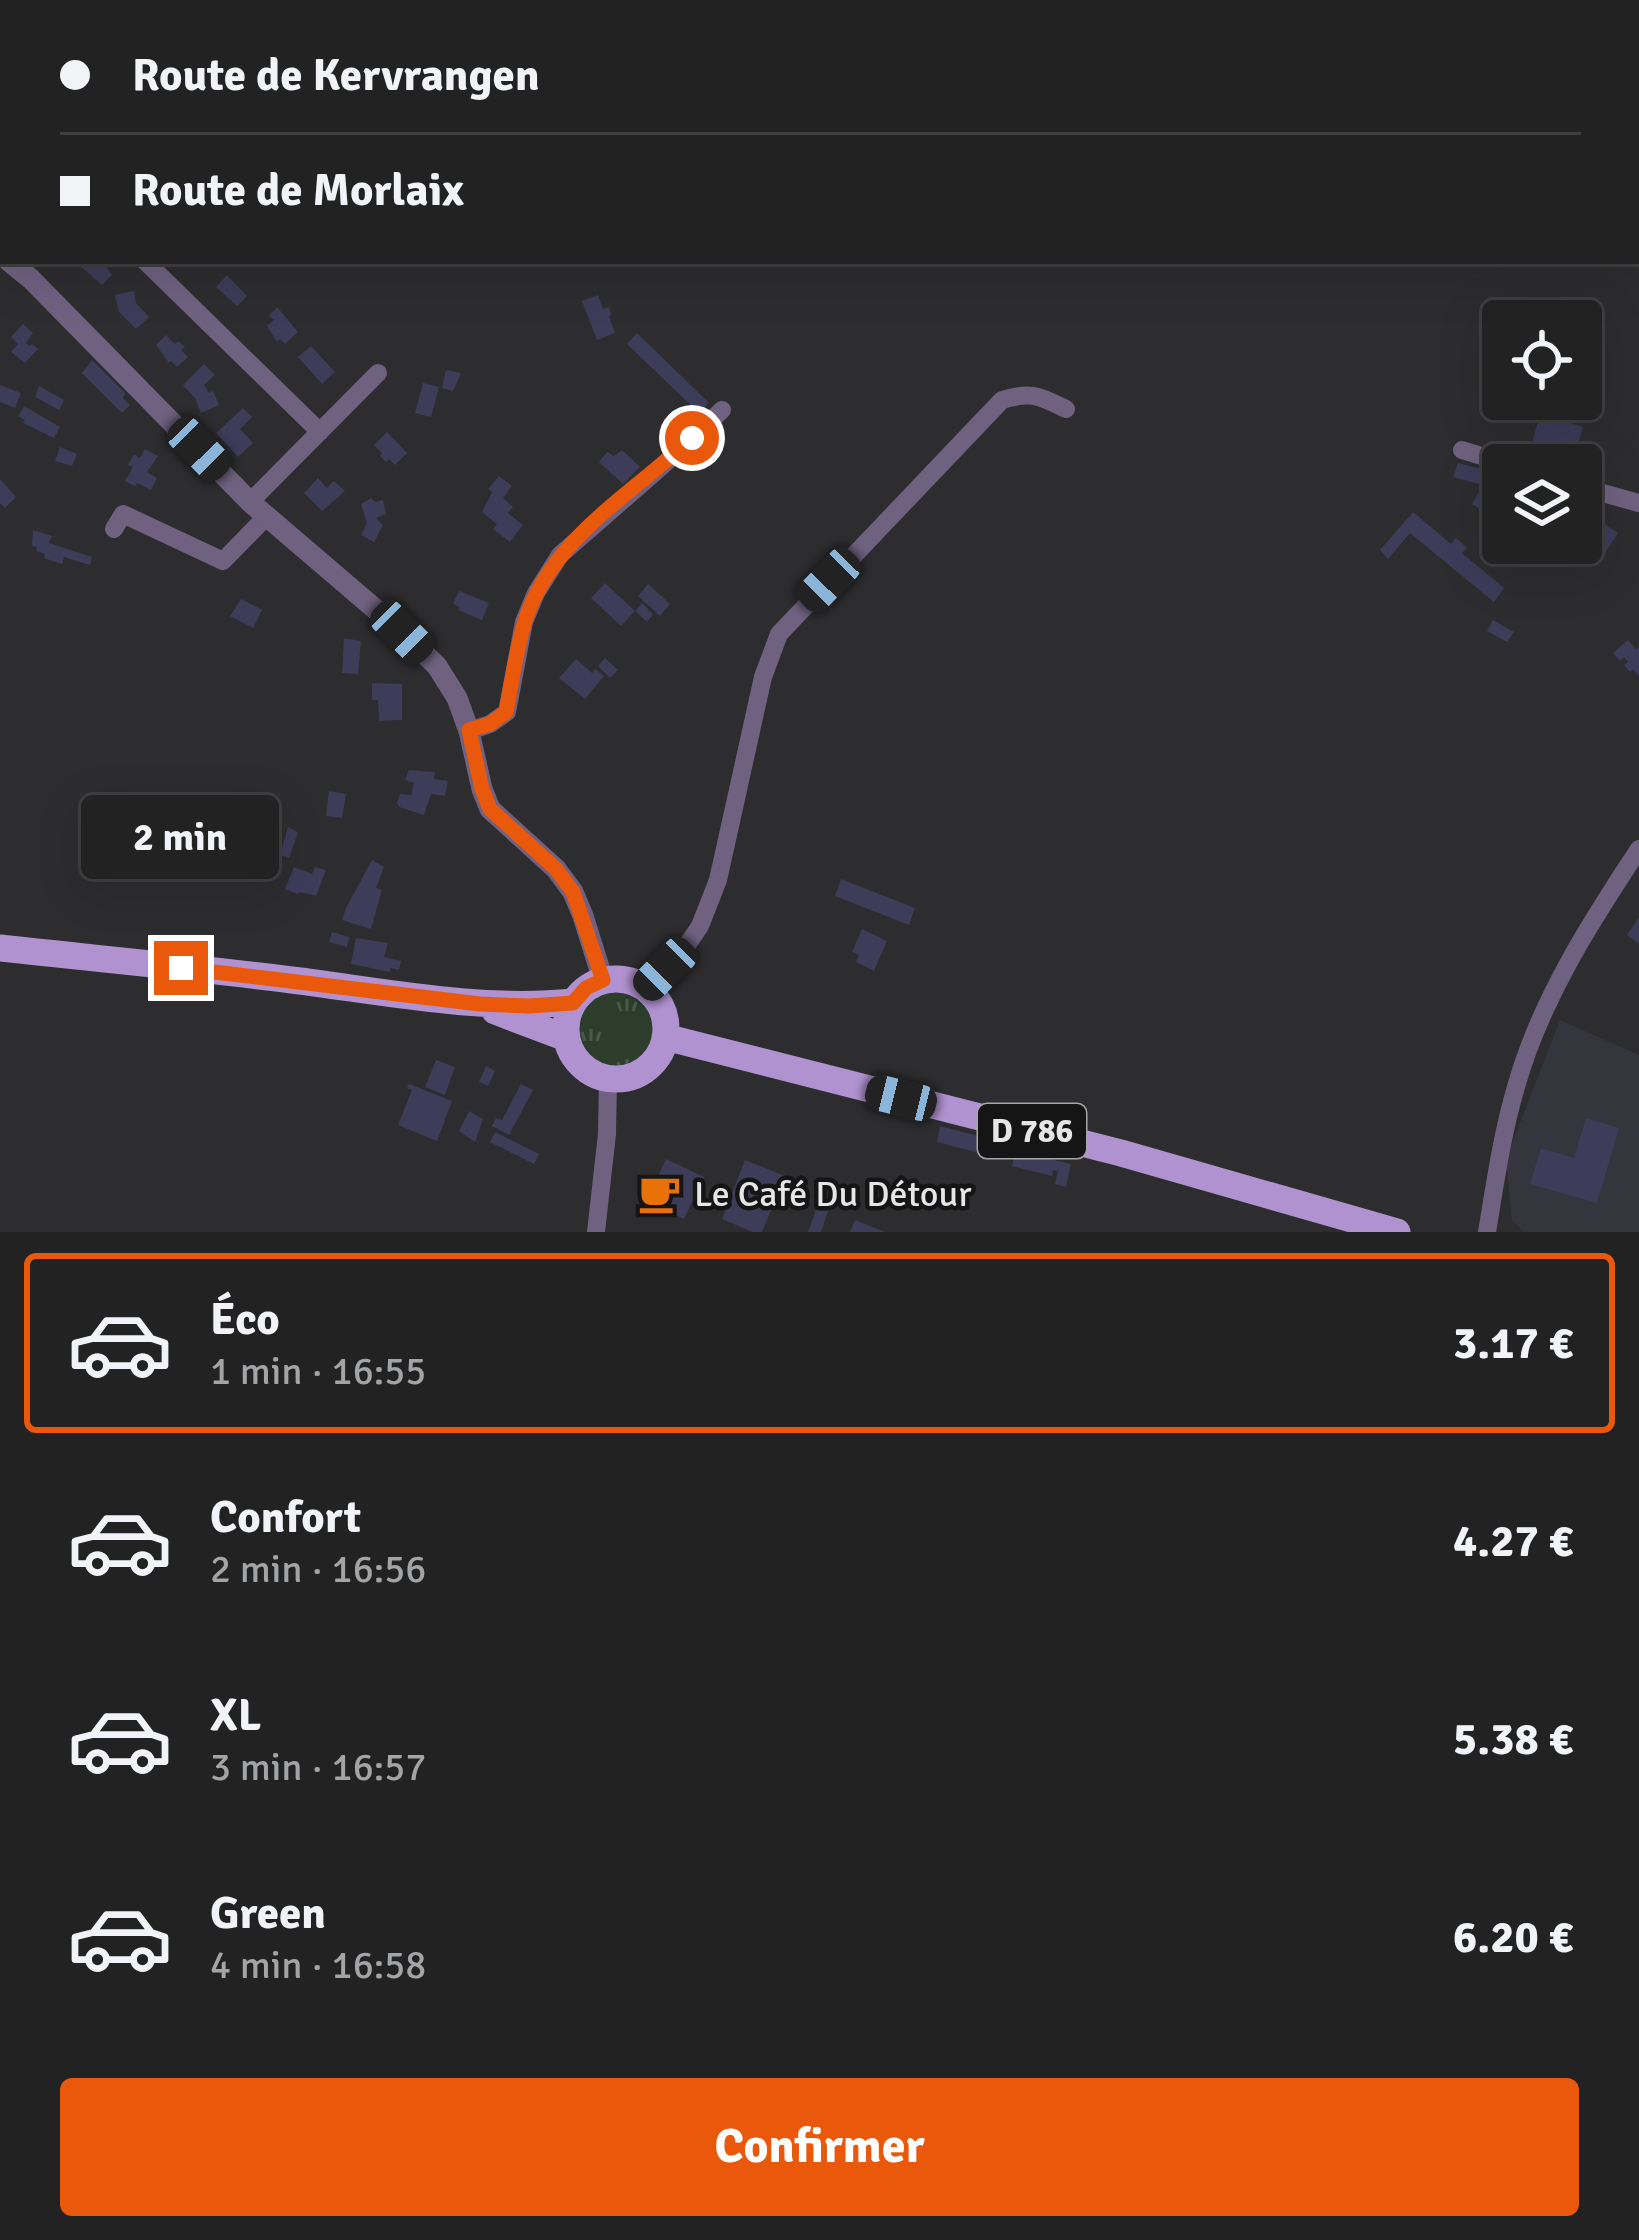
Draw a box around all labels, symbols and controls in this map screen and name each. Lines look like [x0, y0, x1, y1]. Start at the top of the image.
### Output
text: Route de Kervrangen [132, 48, 540, 103]
text: Route de Morlaix [132, 163, 464, 218]
map controls [1482, 300, 1602, 564]
button: locate [1482, 300, 1602, 420]
car [161, 411, 237, 487]
route start [665, 411, 719, 465]
button: layers [1482, 444, 1602, 564]
car [791, 542, 867, 618]
car [364, 594, 440, 670]
callout: 2 min [82, 794, 280, 878]
text: 2 min [133, 813, 227, 861]
car [627, 931, 703, 1007]
route end [154, 941, 208, 995]
car [862, 1072, 940, 1124]
road number: D 786 [978, 1104, 1086, 1158]
cafe icon: Le Café Du Détour [637, 1171, 683, 1217]
place label: Le Café Du Détour [694, 1172, 972, 1217]
icon: car [66, 1289, 174, 1397]
text: Éco [210, 1292, 280, 1347]
text: 3.17 € [1453, 1316, 1573, 1371]
text: 1 min · 16:55 [210, 1347, 426, 1395]
icon: car [66, 1487, 174, 1595]
text: Confort [210, 1490, 361, 1545]
text: 4.27 € [1453, 1514, 1573, 1569]
text: 2 min · 16:56 [210, 1545, 426, 1593]
icon: car [66, 1685, 174, 1793]
text: XL [210, 1688, 261, 1743]
text: 5.38 € [1453, 1712, 1573, 1767]
text: 3 min · 16:57 [210, 1743, 426, 1791]
icon: car [66, 1883, 174, 1991]
text: Green [210, 1886, 326, 1941]
text: 6.20 € [1453, 1910, 1573, 1965]
text: 4 min · 16:58 [210, 1941, 426, 1989]
button: Confirmer [60, 2078, 1579, 2216]

